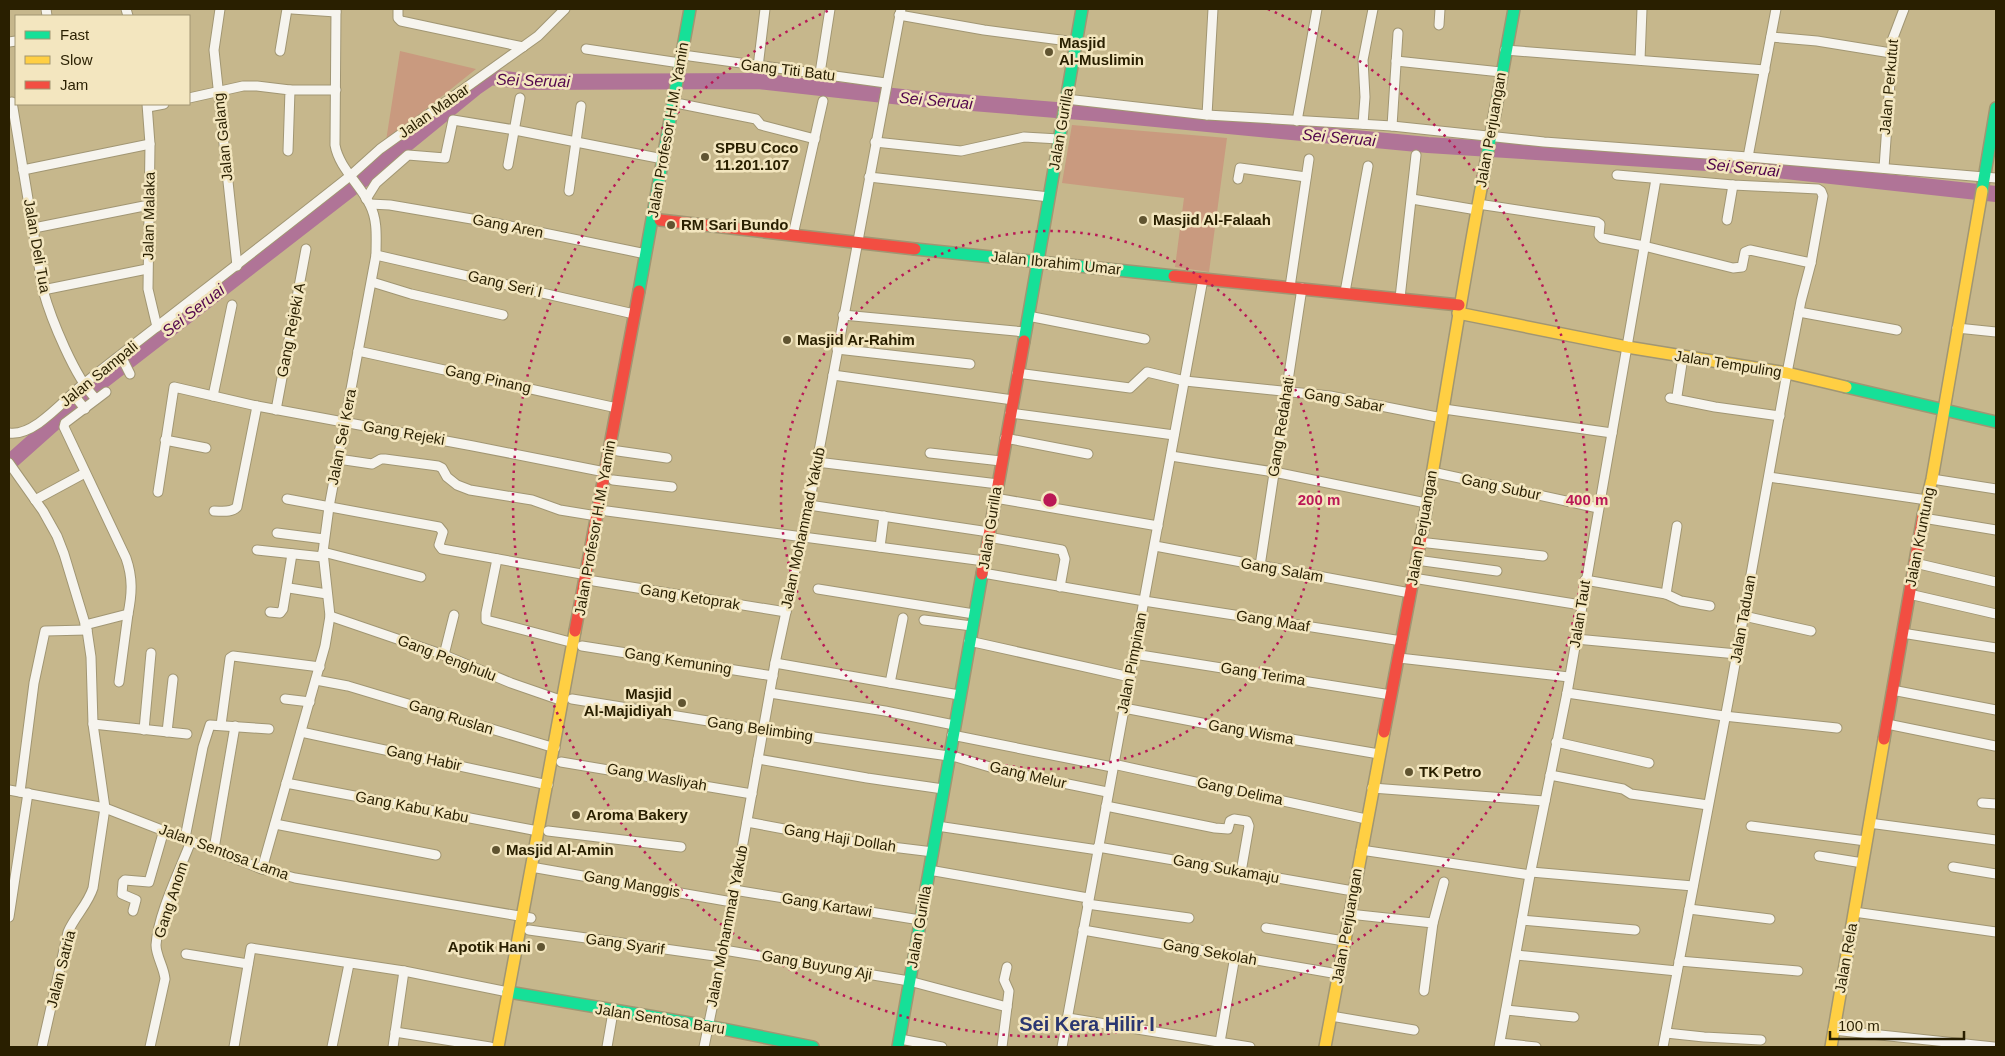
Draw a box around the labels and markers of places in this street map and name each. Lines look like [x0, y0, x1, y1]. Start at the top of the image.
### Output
place label: Masjid Al-Muslimin [1059, 34, 1144, 68]
marker: Masjid Al-Muslimin [1043, 46, 1055, 58]
place label: SPBU Coco 11.201.107 [715, 139, 798, 173]
marker: SPBU Coco 11.201.107 [699, 151, 711, 163]
place label: Masjid Al-Falaah [1153, 211, 1271, 228]
marker: Masjid Al-Falaah [1137, 214, 1149, 226]
place label: RM Sari Bundo [681, 216, 789, 233]
marker: RM Sari Bundo [665, 219, 677, 231]
place label: Masjid Ar-Rahim [797, 331, 915, 348]
marker: Masjid Ar-Rahim [781, 334, 793, 346]
centre of rings [1041, 491, 1059, 509]
place label: Masjid Al-Majidiyah [584, 685, 672, 719]
marker: Masjid Al-Majidiyah [676, 697, 688, 709]
place label: TK Petro [1419, 763, 1482, 780]
marker: TK Petro [1403, 766, 1415, 778]
place label: Aroma Bakery [586, 806, 688, 823]
marker: Aroma Bakery [570, 809, 582, 821]
place label: Masjid Al-Amin [506, 841, 614, 858]
marker: Masjid Al-Amin [490, 844, 502, 856]
place label: Apotik Hani [448, 938, 531, 955]
marker: Apotik Hani [535, 941, 547, 953]

